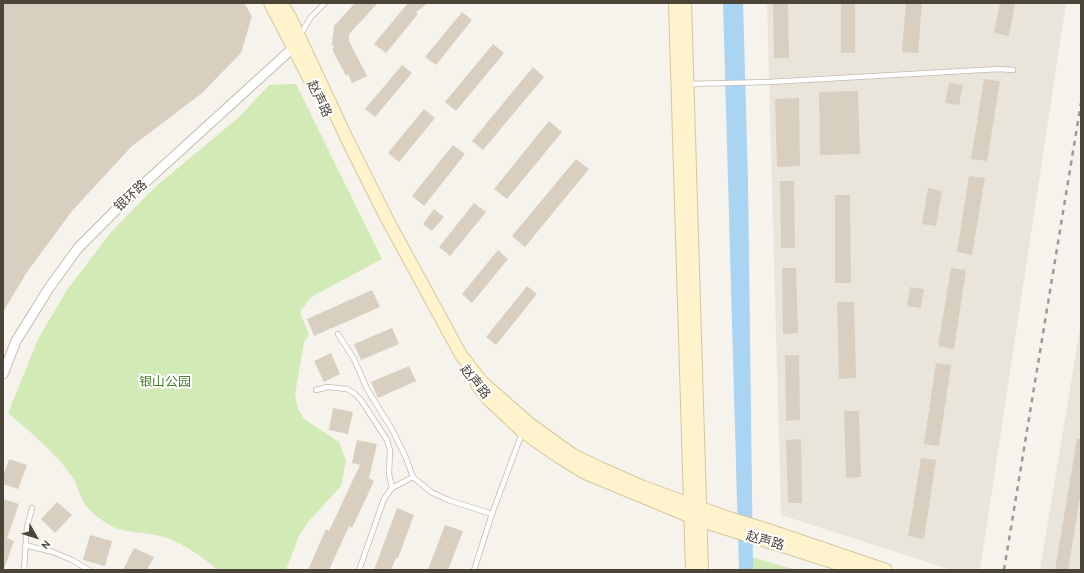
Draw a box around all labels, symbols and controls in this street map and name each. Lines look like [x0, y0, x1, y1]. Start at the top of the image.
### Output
street label: 赵声路 [303, 78, 335, 120]
street label: 银环路 [111, 177, 151, 215]
street label: 赵声路 [457, 362, 493, 402]
park label: 银山公园 [139, 374, 191, 390]
north arrow [16, 517, 56, 557]
street label: 赵声路 [744, 528, 786, 554]
text: N [38, 538, 53, 552]

